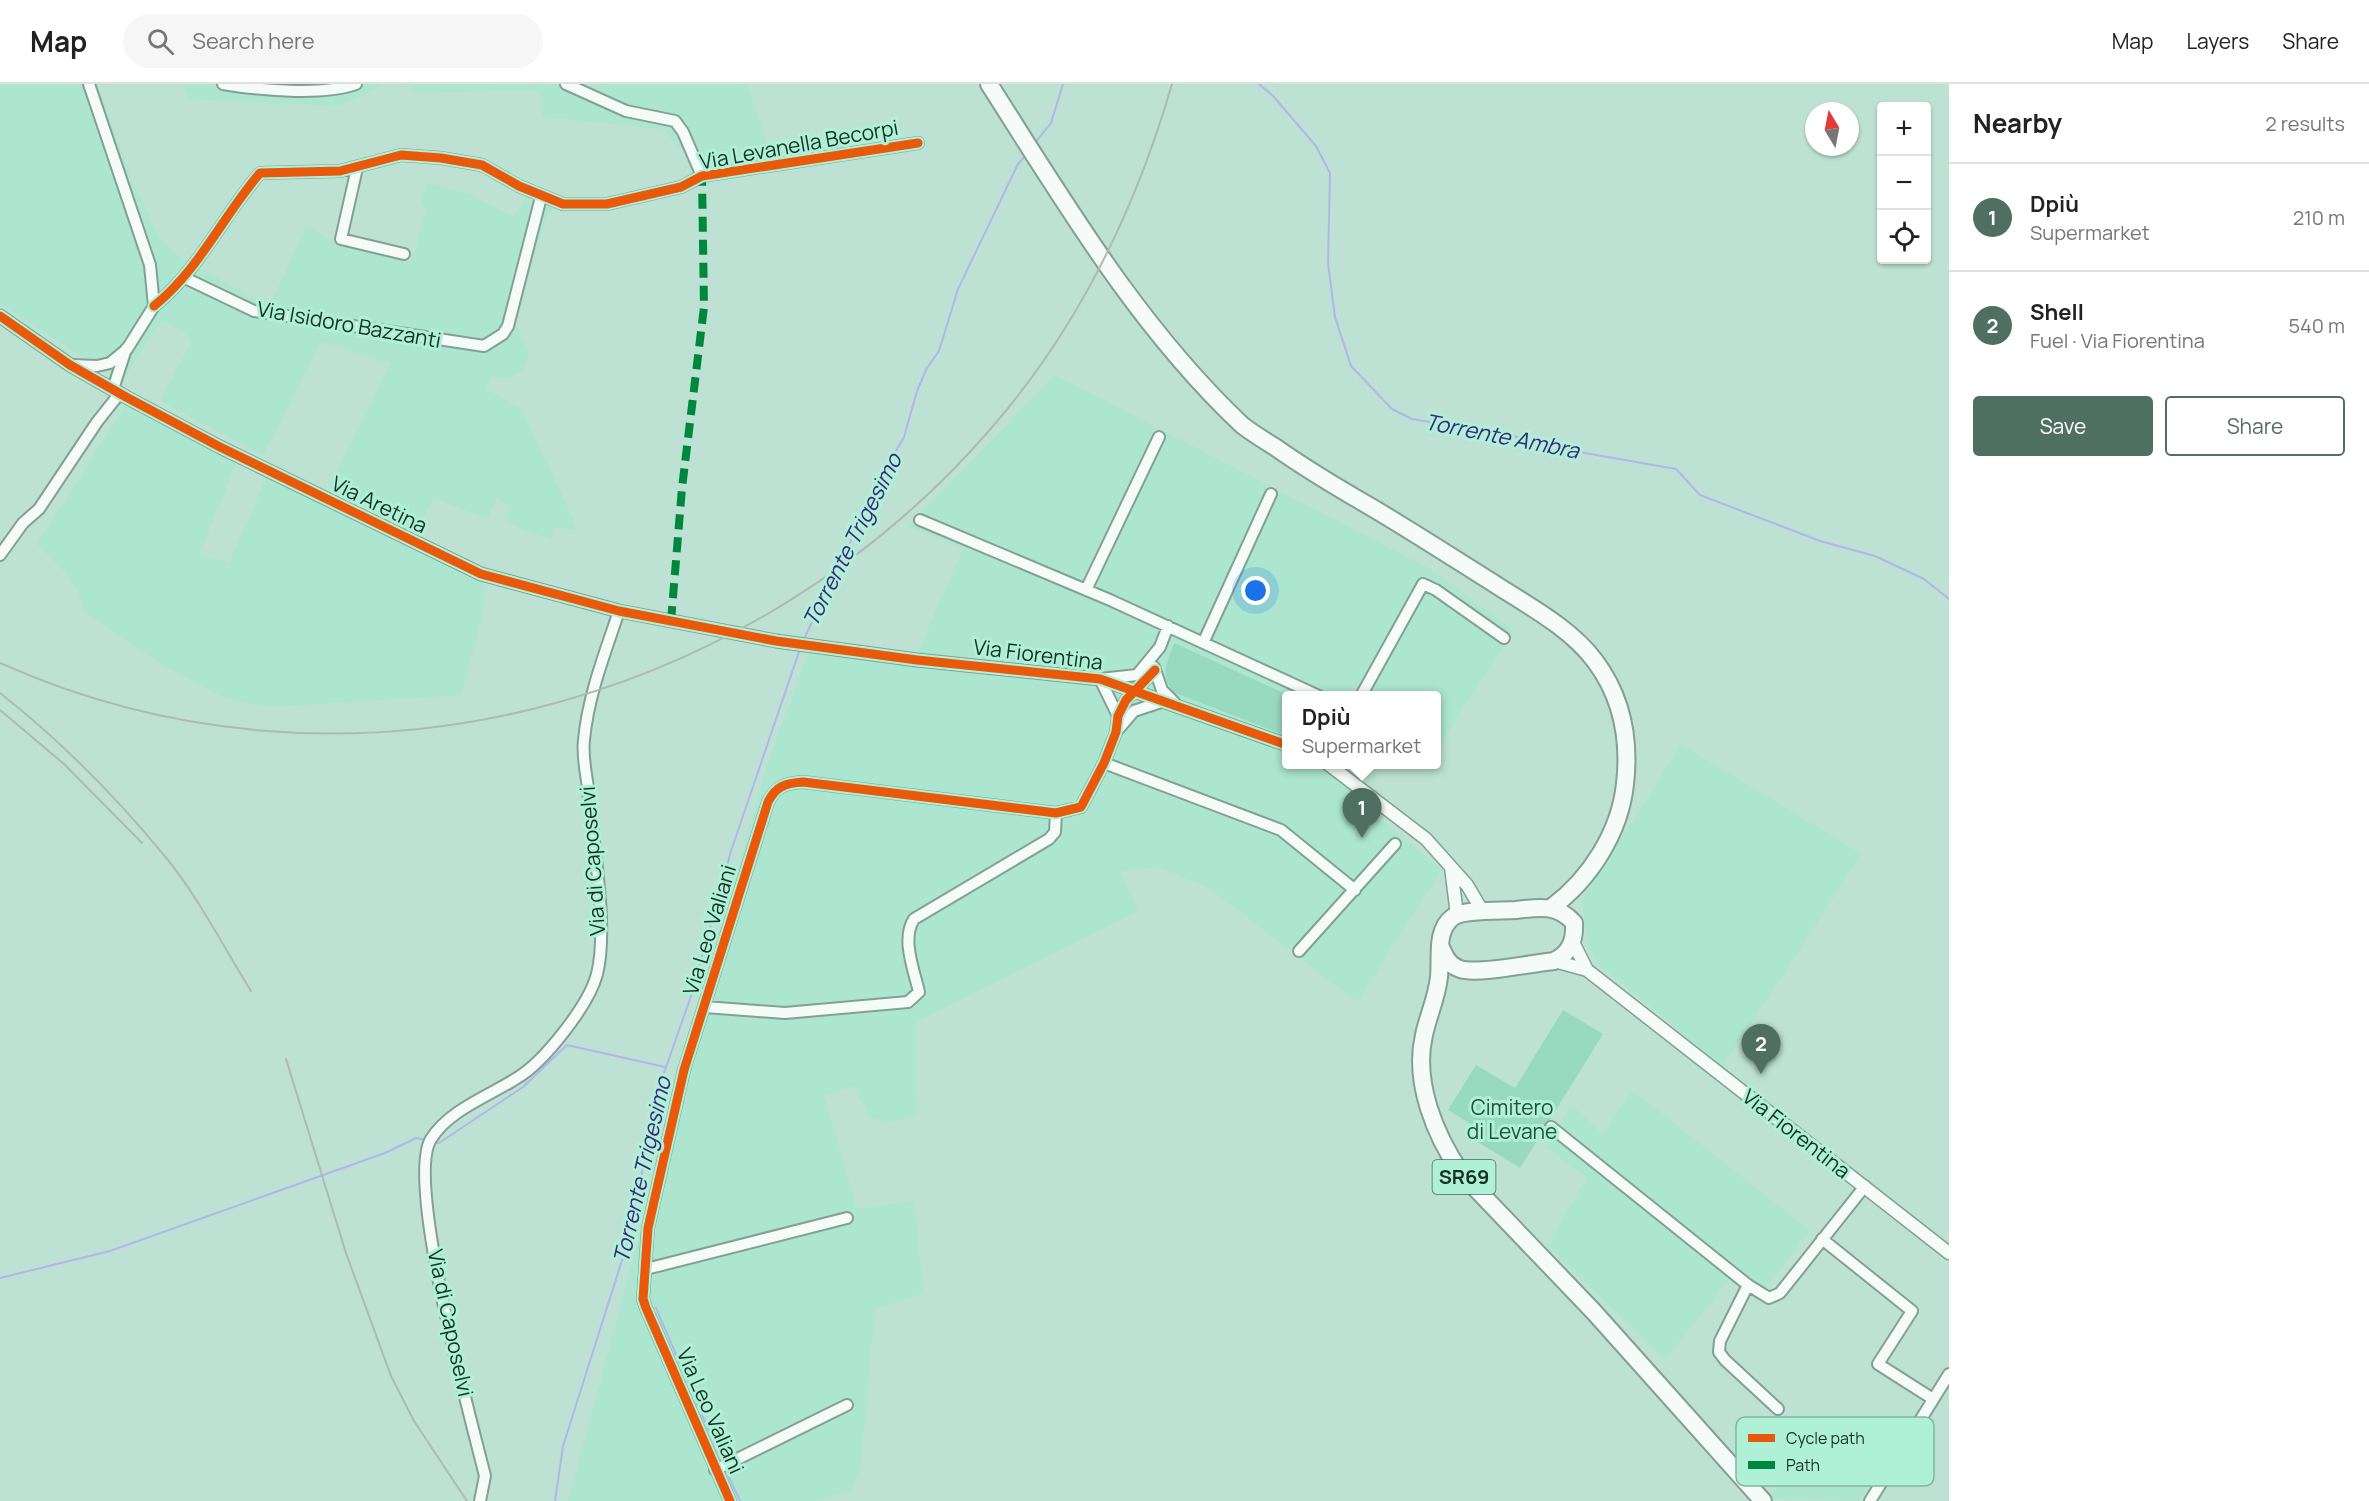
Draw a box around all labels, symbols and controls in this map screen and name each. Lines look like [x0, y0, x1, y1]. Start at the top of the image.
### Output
search box [123, 14, 543, 68]
text: Map [30, 22, 87, 60]
icon: search [144, 25, 177, 58]
text: Search here [192, 26, 315, 56]
text: Map [2112, 27, 2153, 55]
text: Layers [2186, 27, 2249, 55]
text: Share [2282, 27, 2339, 55]
north arrow [1805, 102, 1859, 156]
map controls [1877, 102, 1931, 264]
button: + [1877, 102, 1931, 156]
text: Nearby [1973, 105, 2062, 141]
text: 2 results [2265, 110, 2345, 137]
street label: Via Levanella Becorpi [697, 113, 900, 175]
button: − [1877, 156, 1931, 210]
text: Dpiù [2030, 189, 2079, 219]
text: 1 [1988, 204, 1997, 231]
text: 210 m [2293, 204, 2345, 231]
button: locate [1877, 210, 1931, 264]
text: Supermarket [2030, 219, 2150, 246]
street label: Via Isidoro Bazzanti [255, 294, 443, 354]
text: Shell [2030, 297, 2084, 327]
text: 2 [1987, 312, 1998, 339]
text: 540 m [2289, 312, 2345, 339]
text: Fuel · Via Fiorentina [2030, 327, 2205, 354]
button: Save [1973, 396, 2153, 456]
button: Share [2165, 396, 2345, 456]
water label: Torrente Ambra [1422, 406, 1583, 466]
water label: Torrente Trigesimo [795, 447, 910, 632]
street label: Via Aretina [327, 469, 432, 539]
your location [1241, 576, 1270, 605]
street label: Via Fiorentina [972, 632, 1104, 676]
popup [1282, 691, 1441, 769]
text: Dpiù [1302, 702, 1351, 732]
text: Supermarket [1302, 732, 1421, 759]
street label: Via di Caposelvi [573, 785, 611, 937]
pin: 1 [1342, 788, 1382, 838]
street label: Via Leo Valiani [676, 861, 742, 998]
pin: 2 [1742, 1024, 1780, 1074]
water label: Torrente Trigesimo [606, 1072, 678, 1266]
street label: Via Fiorentina [1737, 1082, 1857, 1184]
park label: Cimitero di Levane [1467, 1093, 1557, 1145]
road number: SR69 [1432, 1160, 1496, 1194]
street label: Via di Caposelvi [422, 1247, 480, 1399]
street label: Via Leo Valiani [671, 1343, 751, 1478]
legend [1736, 1417, 1934, 1486]
text: Cycle path [1786, 1427, 1865, 1449]
text: Path [1786, 1454, 1820, 1476]

